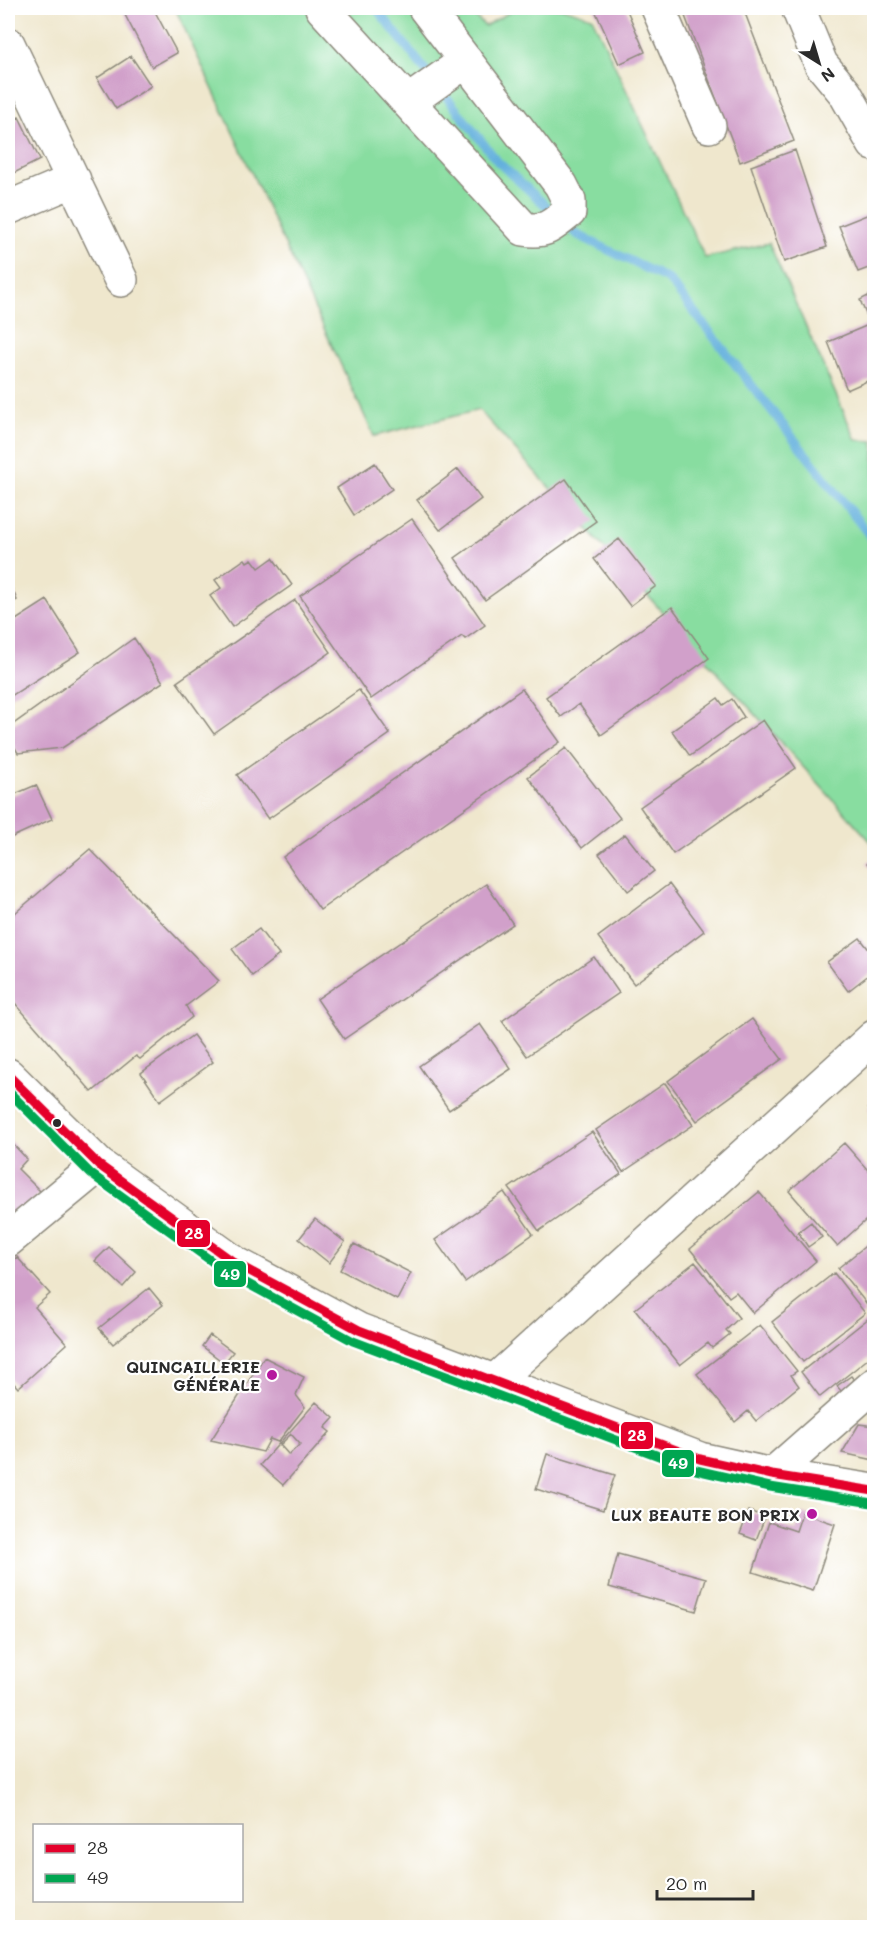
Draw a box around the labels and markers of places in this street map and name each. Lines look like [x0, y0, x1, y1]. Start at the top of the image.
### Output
unlabelled marker [51, 1117, 63, 1129]
place label: QUINCAILLERIE GÉNÉRALE [126, 1356, 260, 1395]
marker: QUINCAILLERIE GÉNÉRALE [265, 1368, 279, 1382]
place label: LUX BEAUTE BON PRIX [611, 1504, 800, 1525]
marker: LUX BEAUTE BON PRIX [805, 1507, 819, 1521]

